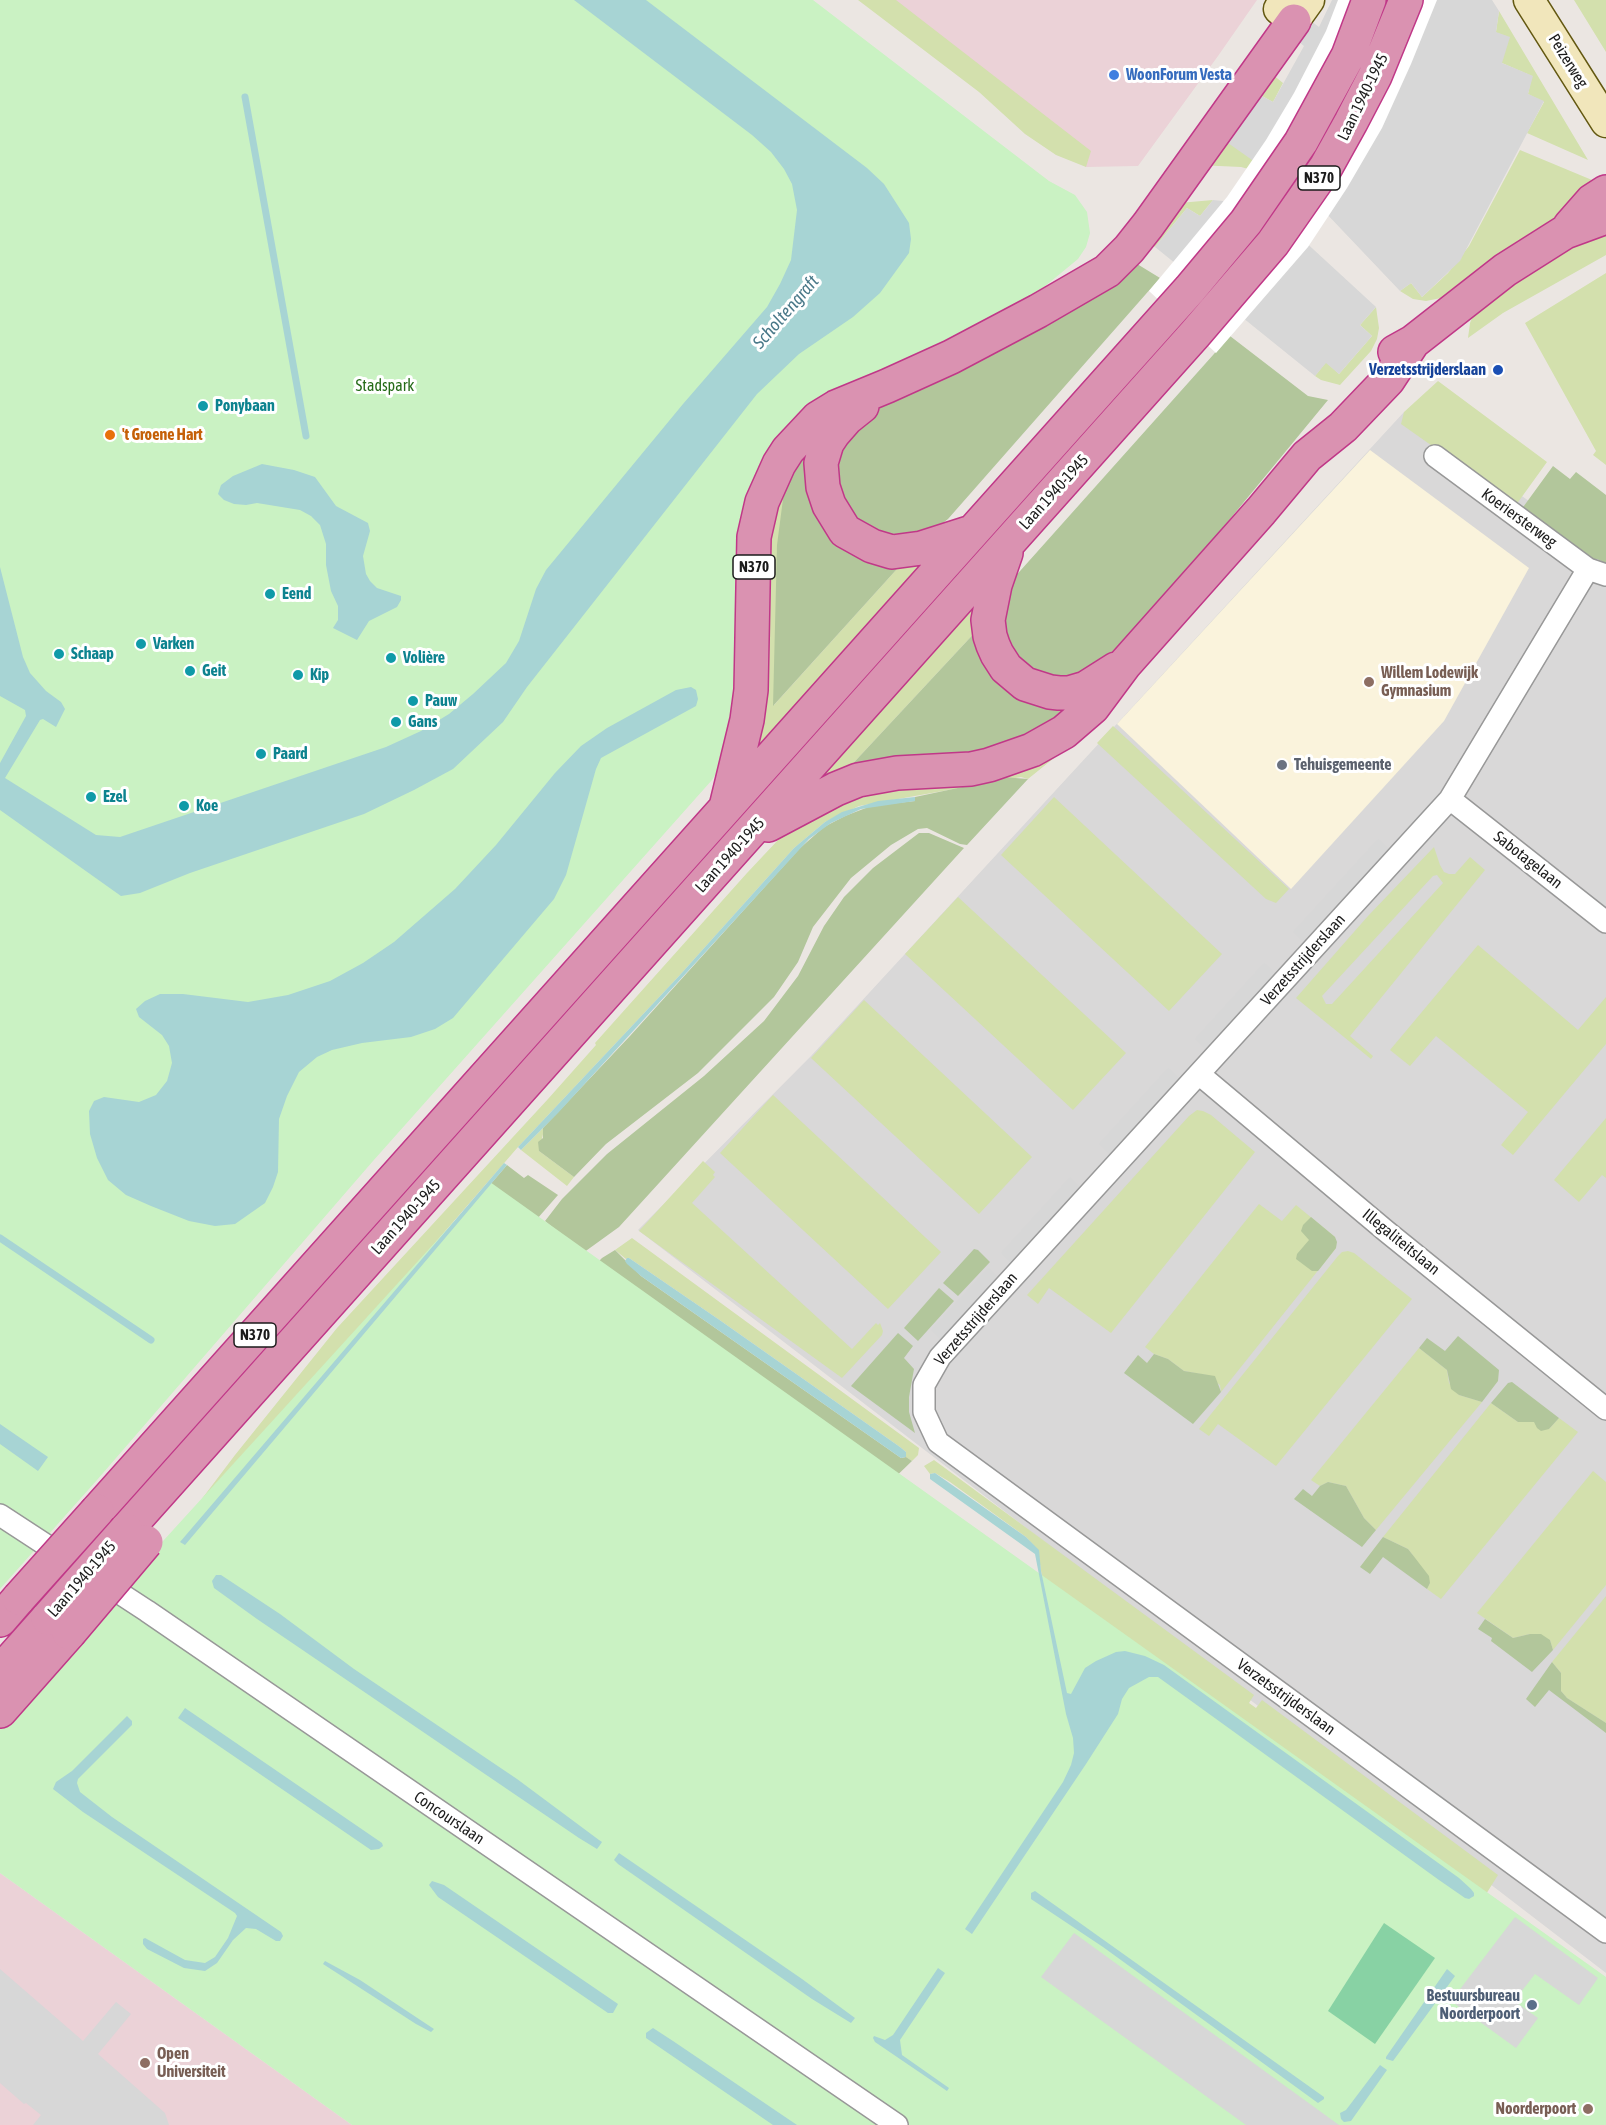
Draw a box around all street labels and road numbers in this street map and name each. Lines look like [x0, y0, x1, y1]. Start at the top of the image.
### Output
street label: Peizerweg [1544, 31, 1592, 91]
street label: Laan 1940-1945 [1334, 50, 1392, 144]
road number: N370 [1298, 166, 1340, 190]
street label: Laan 1940-1945 [1015, 451, 1093, 533]
street label: Koeriersterweg [1478, 484, 1560, 552]
road number: N370 [733, 555, 775, 579]
street label: Laan 1940-1945 [691, 814, 769, 896]
street label: Sabotagelaan [1490, 827, 1566, 893]
street label: Verzetsstrijderslaan [1257, 910, 1349, 1010]
street label: Laan 1940-1945 [367, 1176, 445, 1258]
street label: Illegaliteitslaan [1358, 1205, 1444, 1279]
street label: Verzetsstrijderslaan [930, 1269, 1022, 1369]
road number: N370 [234, 1323, 276, 1347]
street label: Laan 1940-1945 [44, 1537, 120, 1621]
street label: Verzetsstrijderslaan [1233, 1655, 1339, 1739]
street label: Concourslaan [410, 1787, 488, 1849]

